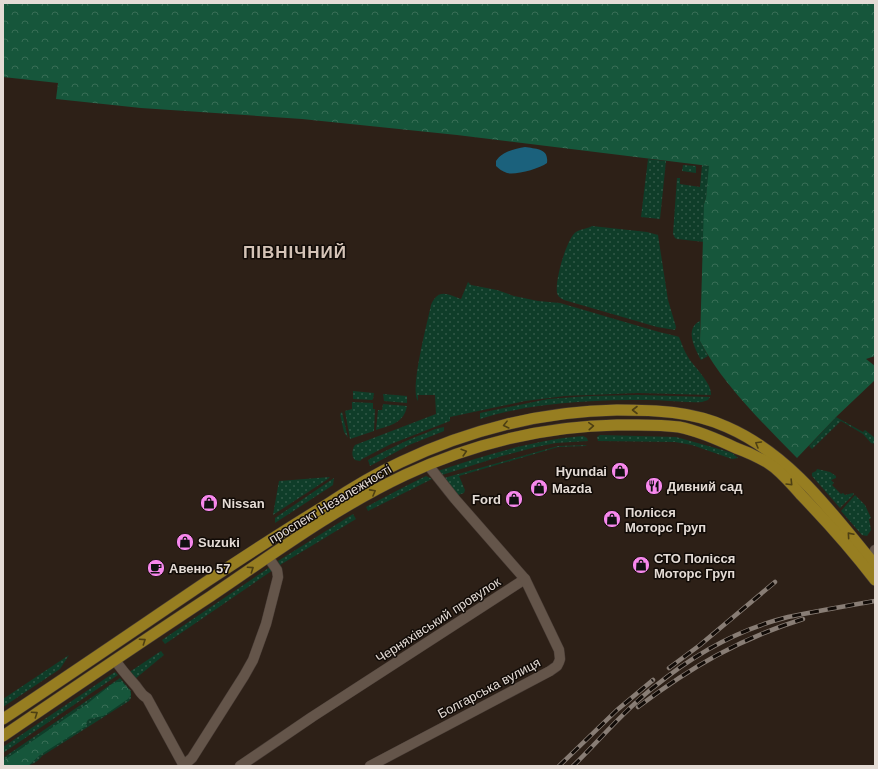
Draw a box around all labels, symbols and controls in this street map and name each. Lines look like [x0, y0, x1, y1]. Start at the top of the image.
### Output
district label: ПІВНІЧНИЙ [243, 243, 347, 262]
one-way arrow [632, 406, 638, 414]
one-way arrow [503, 420, 510, 429]
one-way arrow [588, 422, 594, 431]
one-way arrow [755, 442, 762, 449]
one-way arrow [460, 448, 467, 457]
street label: проспект Незалежності [266, 461, 394, 547]
shop icon: Hyundai [610, 461, 630, 481]
place label: Hyundai [556, 464, 607, 479]
restaurant icon: Дивний сад [644, 476, 664, 496]
shop icon: Mazda [529, 478, 549, 498]
one-way arrow [785, 478, 793, 486]
place label: Дивний сад [667, 479, 743, 494]
place label: Mazda [552, 481, 593, 496]
shop icon: Ford [504, 489, 524, 509]
one-way arrow [369, 490, 376, 497]
place label: Ford [472, 492, 501, 507]
shop icon: Nissan [199, 493, 219, 513]
place label: Nissan [222, 496, 265, 511]
place label: Полісся Моторс Груп [625, 505, 706, 535]
shop icon: Полісся Моторс Груп [602, 509, 622, 529]
shop icon: Suzuki [175, 532, 195, 552]
one-way arrow [847, 532, 854, 540]
place label: Suzuki [198, 535, 240, 550]
place label: СТО Полісся Моторс Груп [654, 551, 735, 581]
shop icon: СТО Полісся Моторс Груп [631, 555, 651, 575]
cafe icon: Авеню 57 [146, 558, 166, 578]
place label: Авеню 57 [169, 561, 230, 576]
one-way arrow [247, 566, 254, 574]
street label: Черняхівський провулок [373, 574, 503, 666]
one-way arrow [139, 638, 146, 646]
street label: Болгарська вулиця [435, 655, 543, 721]
one-way arrow [31, 712, 38, 719]

